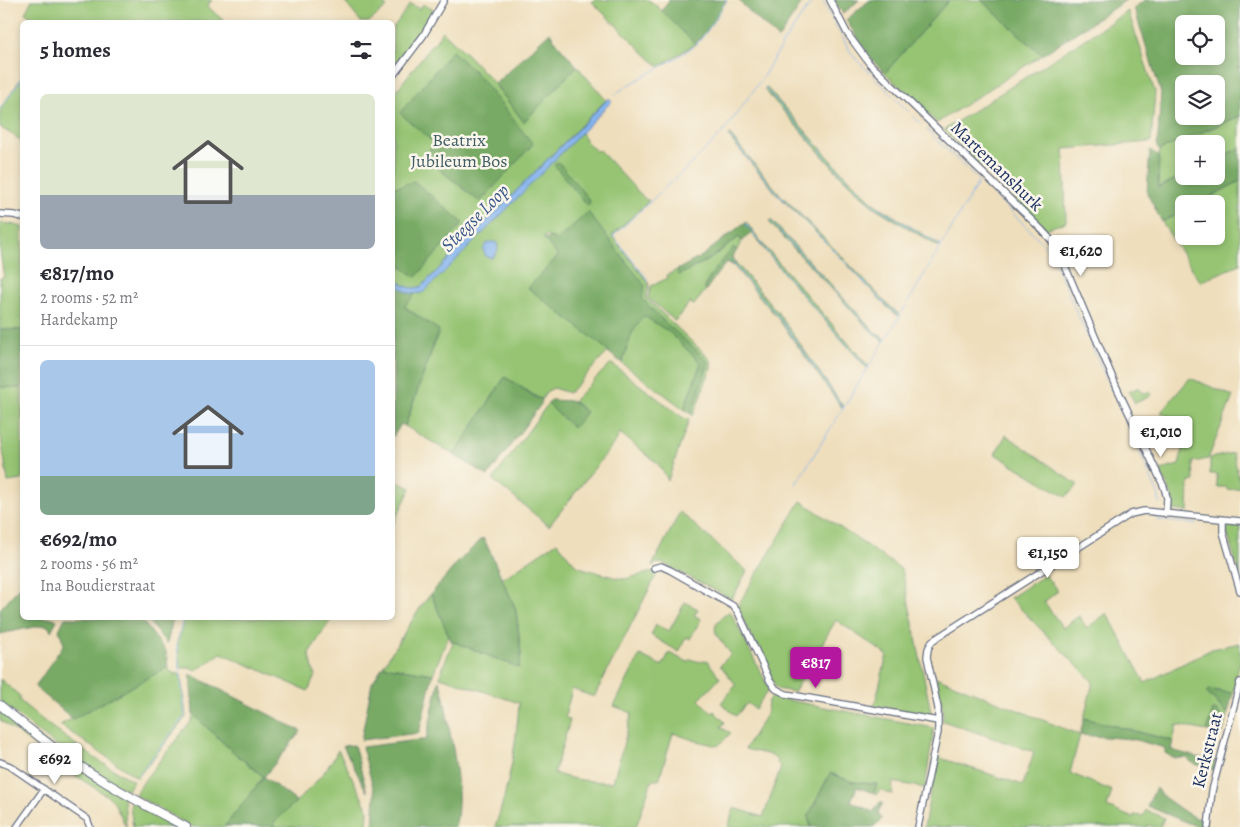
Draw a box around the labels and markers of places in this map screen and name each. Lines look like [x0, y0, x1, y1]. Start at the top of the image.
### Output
pin: €1,620 [1040, 234, 1122, 277]
pin: €1,010 [1120, 416, 1202, 458]
pin: €1,150 [1007, 536, 1089, 579]
pin: €817 [786, 646, 846, 689]
pin: €692 [25, 742, 85, 785]

